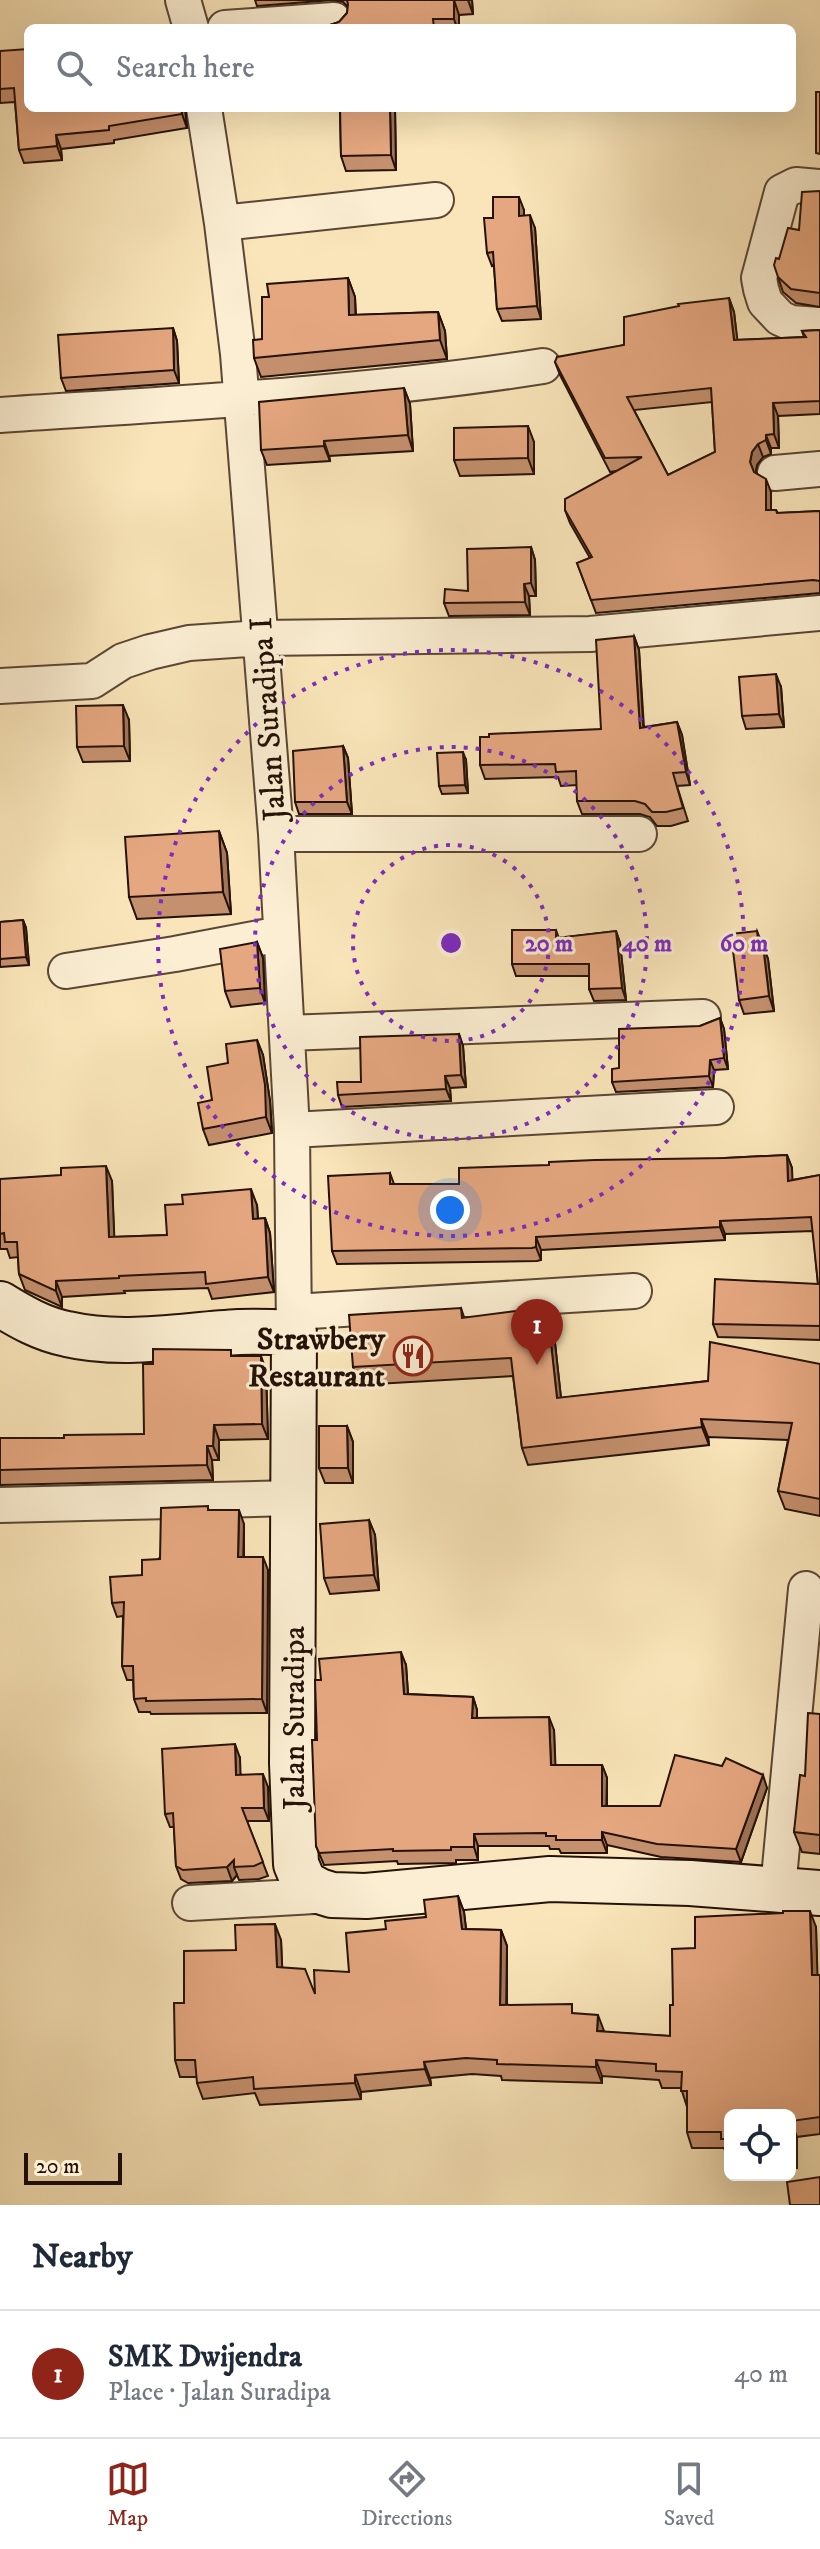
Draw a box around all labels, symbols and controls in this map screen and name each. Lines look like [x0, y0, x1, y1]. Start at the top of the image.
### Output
search box [24, 24, 796, 112]
icon: search [52, 46, 96, 90]
text: Search here [116, 50, 255, 87]
street label: Jalan Suradipa I [242, 616, 296, 825]
centre of rings [437, 929, 465, 957]
text: 20 m [525, 929, 573, 959]
text: 40 m [622, 929, 672, 959]
text: 60 m [720, 929, 768, 959]
your location [430, 1190, 470, 1230]
pin: 1 [511, 1299, 563, 1365]
place label: Strawbery Restaurant [248, 1320, 386, 1397]
restaurant icon: Strawbery Restaurant [392, 1335, 434, 1377]
street label: Jalan Suradipa [275, 1626, 315, 1813]
map controls [724, 2109, 796, 2181]
button: locate [724, 2109, 796, 2181]
scale bar [24, 2149, 122, 2185]
text: 20 m [36, 2153, 80, 2180]
text: Nearby [32, 2236, 133, 2278]
text: SMK Dwijendra [108, 2339, 302, 2376]
text: 1 [53, 2358, 63, 2391]
text: 40 m [734, 2358, 788, 2391]
text: Place · Jalan Suradipa [108, 2376, 331, 2409]
tab: Map [106, 2457, 150, 2532]
tab: Directions [361, 2457, 452, 2532]
tab: Saved [664, 2457, 714, 2532]

